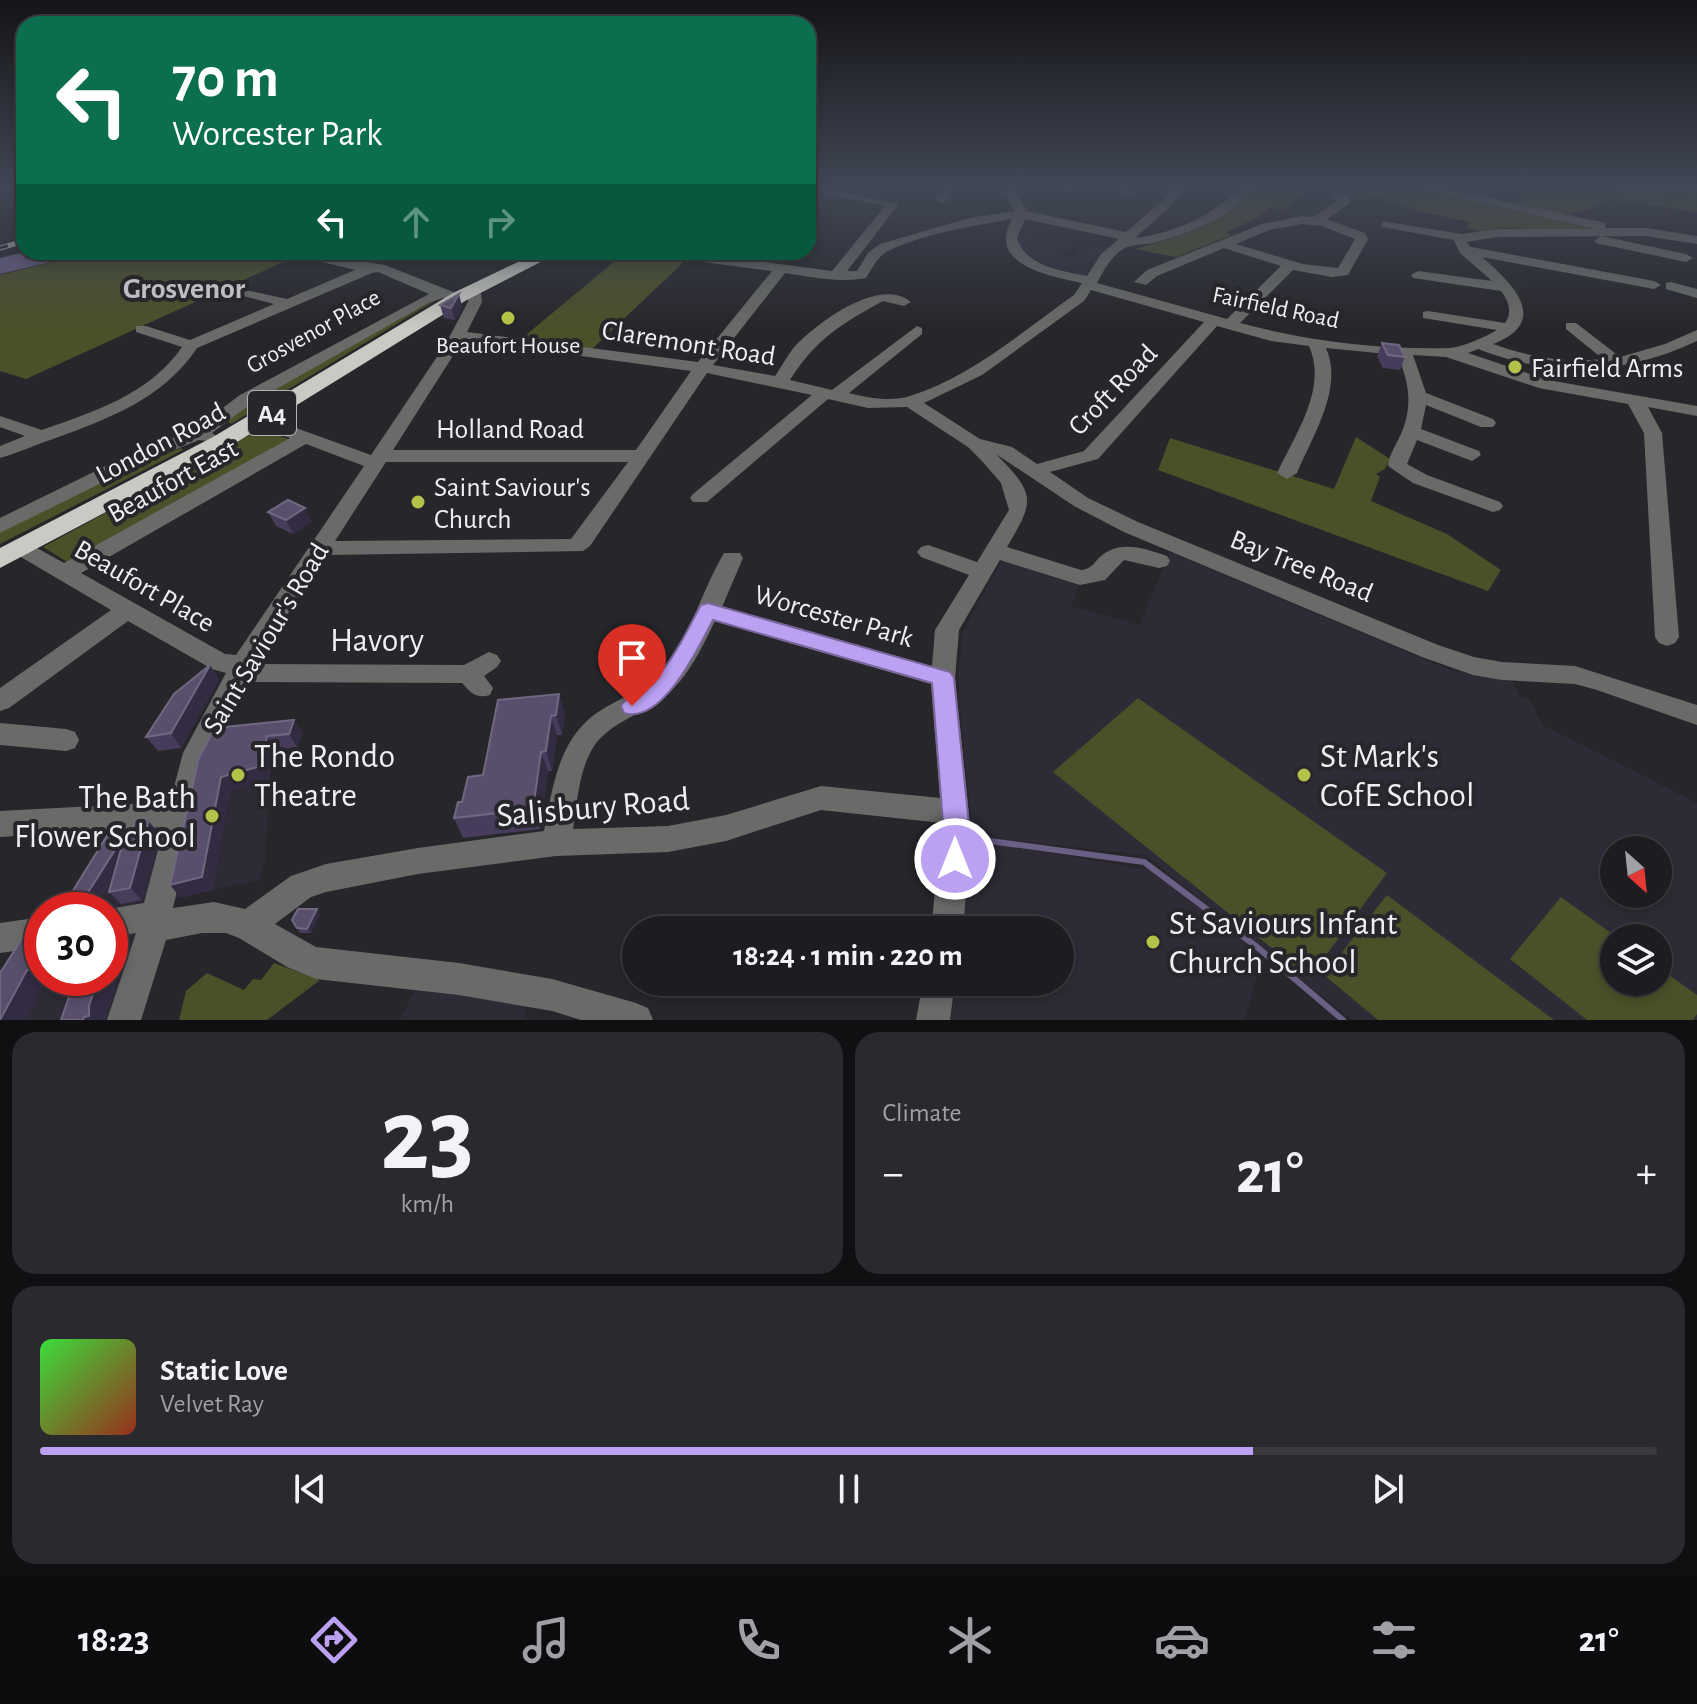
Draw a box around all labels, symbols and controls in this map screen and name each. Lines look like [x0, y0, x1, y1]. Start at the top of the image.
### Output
icon: left [40, 48, 144, 152]
text: 70 m [172, 51, 279, 107]
text: Worcester Park [172, 116, 383, 152]
icon: left [310, 200, 354, 244]
icon: ahead [394, 200, 438, 244]
icon: right [478, 200, 522, 244]
district label: Grosvenor [123, 274, 246, 304]
street label: Fairfield Road [1210, 283, 1341, 333]
street label: Grosvenor Place [243, 285, 384, 378]
marker: Beaufort House [499, 309, 517, 327]
street label: Claremont Road [600, 316, 778, 372]
place label: Beaufort House [436, 334, 580, 358]
street label: Croft Road [1064, 340, 1163, 441]
place label: Fairfield Arms [1531, 355, 1683, 383]
marker: Fairfield Arms [1506, 358, 1524, 376]
road number: A4 [248, 391, 296, 435]
street label: London Road [92, 398, 230, 489]
street label: Holland Road [436, 416, 584, 444]
street label: Beaufort East [103, 435, 243, 529]
place label: Saint Saviour's Church [434, 474, 591, 534]
marker: Saint Saviour's Church [409, 493, 427, 511]
street label: Bay Tree Road [1226, 526, 1377, 608]
street label: Beaufort Place [69, 535, 219, 638]
street label: Saint Saviour's Road [199, 539, 335, 739]
street label: Worcester Park [751, 581, 916, 653]
street label: Havory [330, 624, 424, 658]
pin [598, 624, 666, 706]
icon: arrive [610, 636, 654, 680]
place label: The Rondo Theatre [254, 740, 395, 813]
place label: St Mark's CofE School [1320, 740, 1474, 813]
marker: The Rondo Theatre [229, 766, 247, 784]
marker: St Mark's CofE School [1295, 766, 1313, 784]
place label: The Bath Flower School [14, 781, 196, 854]
street label: Salisbury Road [495, 783, 691, 833]
marker: The Bath Flower School [203, 807, 221, 825]
position arrow [913, 817, 997, 901]
north arrow [1600, 836, 1672, 908]
map controls [1600, 836, 1672, 996]
speed limit sign: 30 [24, 892, 128, 996]
place label: St Saviours Infant Church School [1169, 907, 1397, 980]
button: layers [1600, 924, 1672, 996]
marker: St Saviours Infant Church School [1144, 933, 1162, 951]
text: 18:24 · 1 min · 220 m [733, 941, 963, 971]
text: 23 [380, 1085, 474, 1189]
text: Climate [883, 1100, 961, 1126]
text: 21° [1236, 1144, 1303, 1204]
text: − [883, 1152, 904, 1196]
text: + [1636, 1152, 1657, 1196]
text: km/h [400, 1191, 454, 1217]
text: Static Love [160, 1356, 288, 1386]
text: Velvet Ray [160, 1391, 264, 1417]
icon: previous [288, 1467, 332, 1511]
icon: pause [827, 1467, 871, 1511]
icon: next [1366, 1467, 1410, 1511]
icon: directions [306, 1612, 362, 1668]
icon: music [518, 1612, 574, 1668]
icon: phone [730, 1612, 786, 1668]
icon: climate [942, 1612, 998, 1668]
icon: car [1154, 1612, 1210, 1668]
icon: filters [1366, 1612, 1422, 1668]
text: 18:23 [78, 1622, 150, 1658]
text: 21° [1578, 1622, 1619, 1658]

